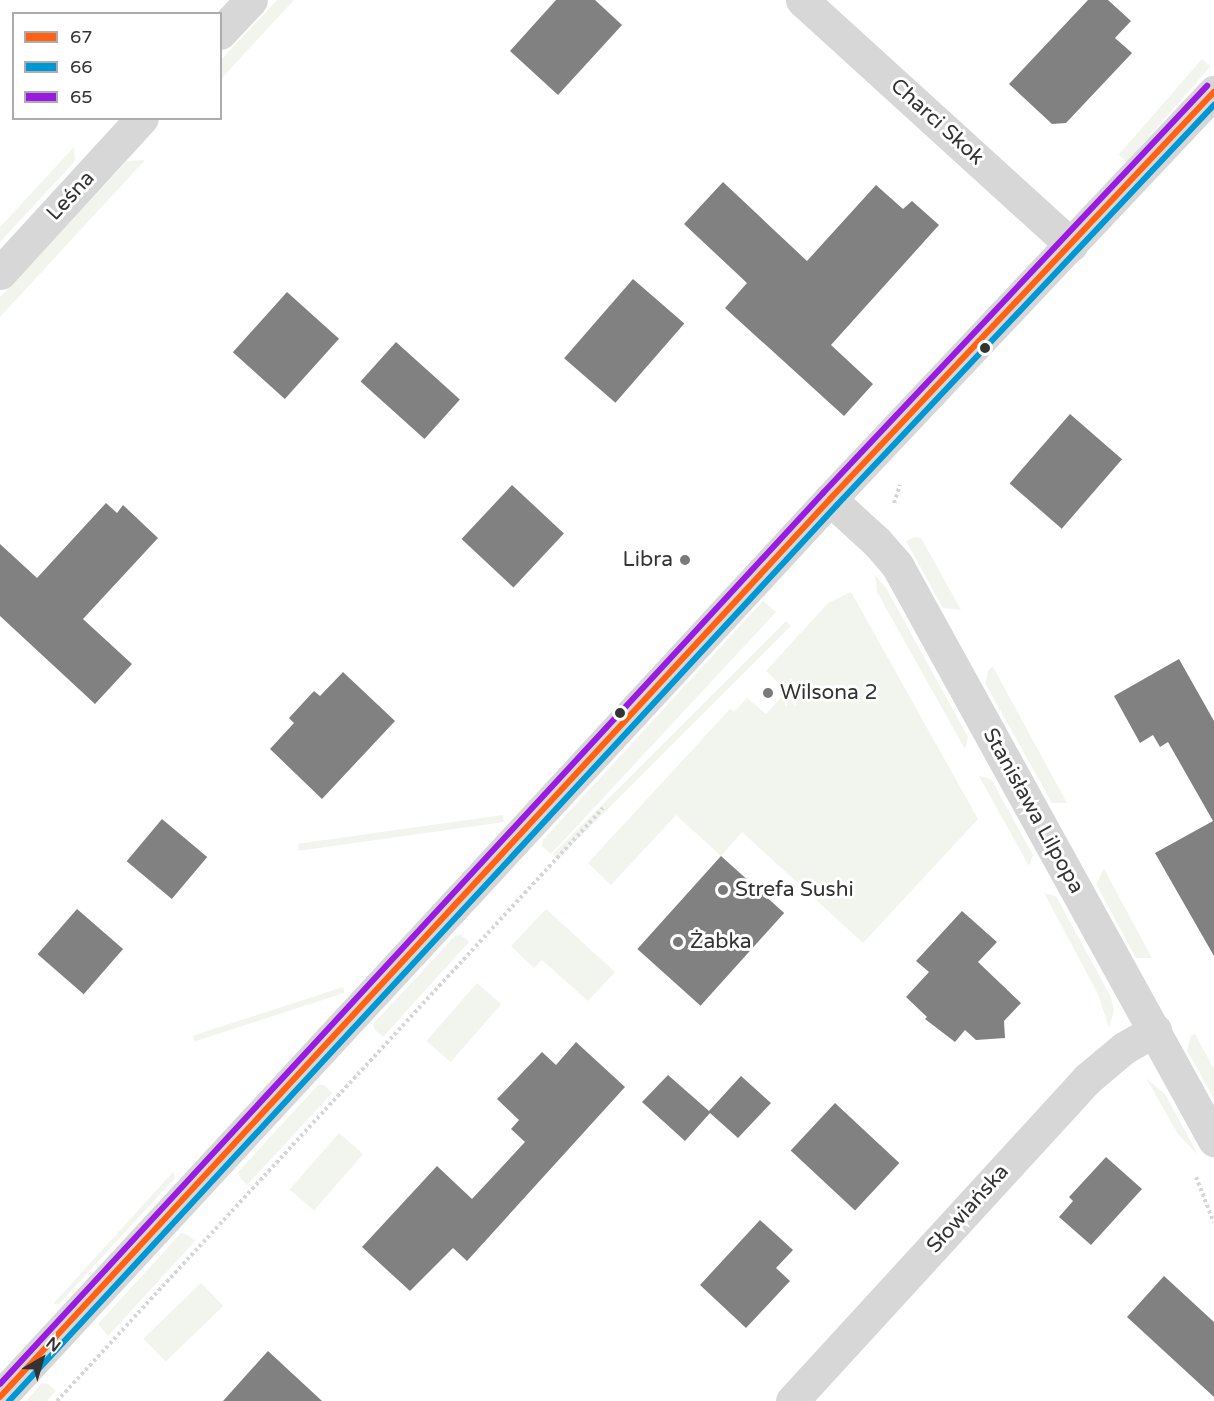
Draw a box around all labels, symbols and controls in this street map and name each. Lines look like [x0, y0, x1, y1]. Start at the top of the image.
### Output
legend [12, 12, 222, 120]
text: 67 [70, 26, 93, 48]
text: 66 [70, 56, 93, 78]
street label: Charci Skok [885, 73, 989, 171]
text: 65 [70, 86, 93, 108]
street label: Leśna [42, 166, 100, 226]
unlabelled marker [979, 342, 991, 354]
place label: Libra [623, 547, 673, 573]
marker: Libra [678, 553, 692, 567]
place label: Wilsona 2 [780, 680, 878, 706]
marker: Wilsona 2 [761, 686, 775, 700]
unlabelled marker [614, 707, 626, 719]
street label: Stanisława Lilpopa [977, 724, 1089, 898]
place label: Strefa Sushi [735, 877, 854, 903]
marker: Strefa Sushi [716, 883, 730, 897]
place label: Żabka [690, 929, 751, 955]
marker: Żabka [671, 935, 685, 949]
street label: Słowiańska [922, 1159, 1014, 1259]
north arrow [12, 1329, 72, 1389]
text: N [42, 1333, 64, 1357]

